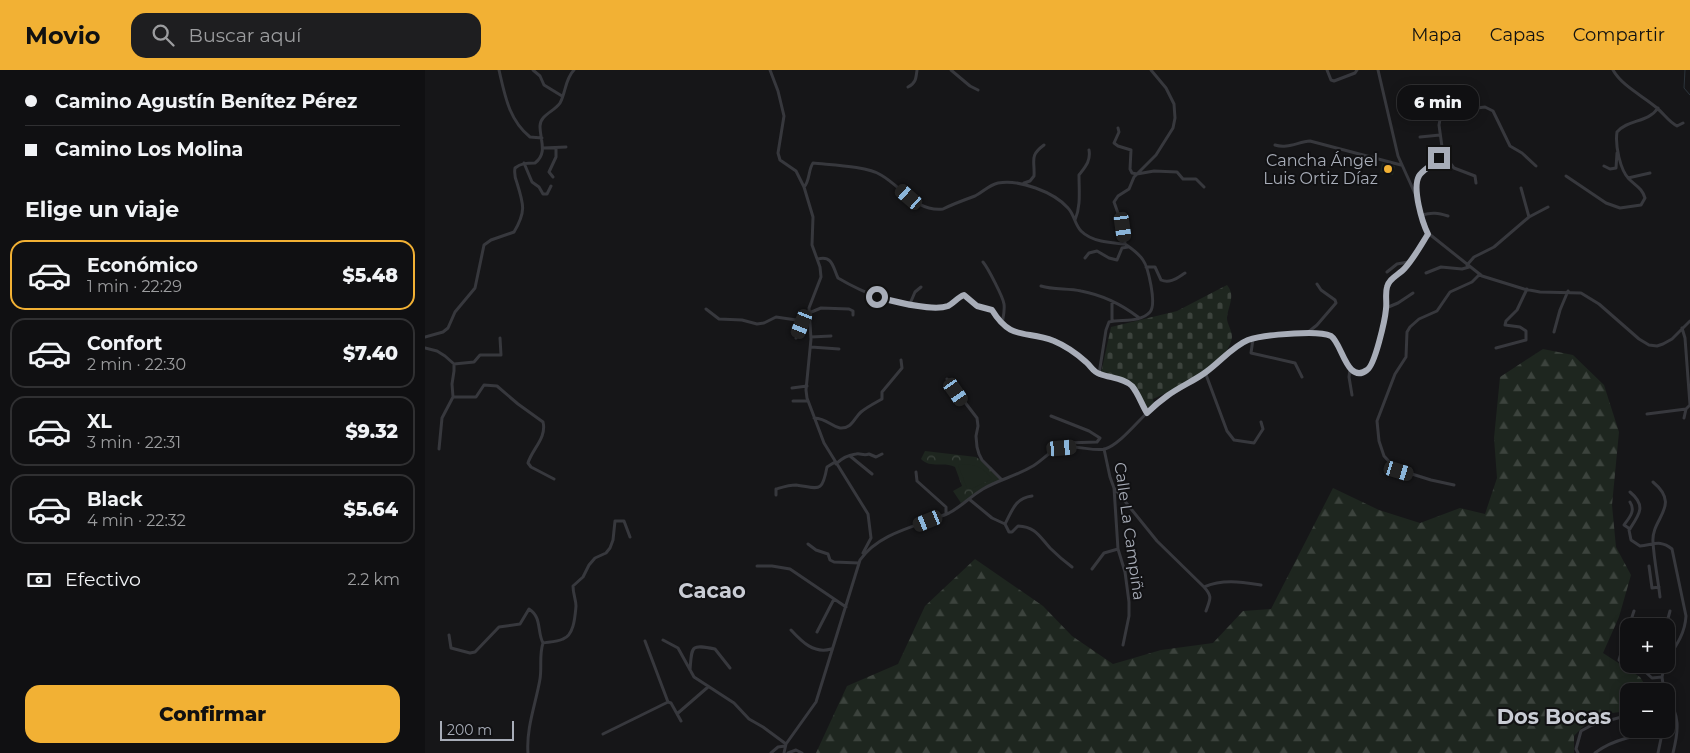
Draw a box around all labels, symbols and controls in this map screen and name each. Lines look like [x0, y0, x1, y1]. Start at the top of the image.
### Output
search box [131, 13, 481, 58]
text: Movio [25, 21, 101, 50]
icon: search [149, 21, 177, 49]
text: Buscar aquí [189, 24, 301, 47]
text: Mapa [1411, 24, 1462, 46]
text: Capas [1490, 24, 1545, 46]
text: Compartir [1573, 24, 1665, 46]
callout: 6 min [1398, 86, 1480, 121]
text: Camino Agustín Benítez Pérez [55, 90, 357, 113]
text: 6 min [1414, 93, 1462, 112]
text: Camino Los Molina [55, 138, 243, 161]
route end [1428, 147, 1450, 169]
place label: Cancha Ángel Luis Ortiz Díaz [1263, 151, 1378, 188]
marker: Cancha Ángel Luis Ortiz Díaz [1382, 163, 1394, 175]
car [892, 181, 925, 213]
text: Elige un viaje [25, 196, 179, 223]
car [1113, 211, 1132, 243]
icon: car [27, 253, 72, 298]
text: Económico [87, 254, 198, 277]
text: $5.48 [343, 264, 398, 287]
text: 1 min · 22:29 [87, 277, 182, 296]
route start [866, 286, 888, 308]
car [789, 307, 814, 341]
icon: car [27, 331, 72, 376]
text: Confort [87, 332, 162, 355]
text: $7.40 [343, 342, 398, 365]
text: 2 min · 22:30 [87, 355, 186, 374]
car [941, 375, 970, 409]
icon: car [27, 409, 72, 454]
text: XL [87, 410, 112, 433]
text: $9.32 [346, 420, 398, 443]
text: 3 min · 22:31 [87, 433, 181, 452]
car [1046, 439, 1077, 457]
car [1382, 459, 1415, 483]
street label: Calle La Campiña [1110, 461, 1149, 601]
icon: car [27, 487, 72, 532]
text: Black [87, 488, 143, 511]
text: $5.64 [343, 498, 398, 521]
car [911, 508, 944, 534]
text: 4 min · 22:32 [87, 511, 186, 530]
icon: cash [25, 566, 53, 594]
text: Efectivo [65, 568, 141, 591]
text: 2.2 km [347, 570, 400, 589]
district label: Cacao [678, 578, 746, 603]
map controls [1620, 618, 1675, 738]
button: + [1620, 618, 1675, 673]
button: − [1620, 683, 1675, 738]
button: Confirmar [25, 685, 400, 743]
district label: Dos Bocas [1497, 704, 1611, 729]
scale bar [440, 718, 514, 741]
text: 200 m [447, 721, 492, 739]

